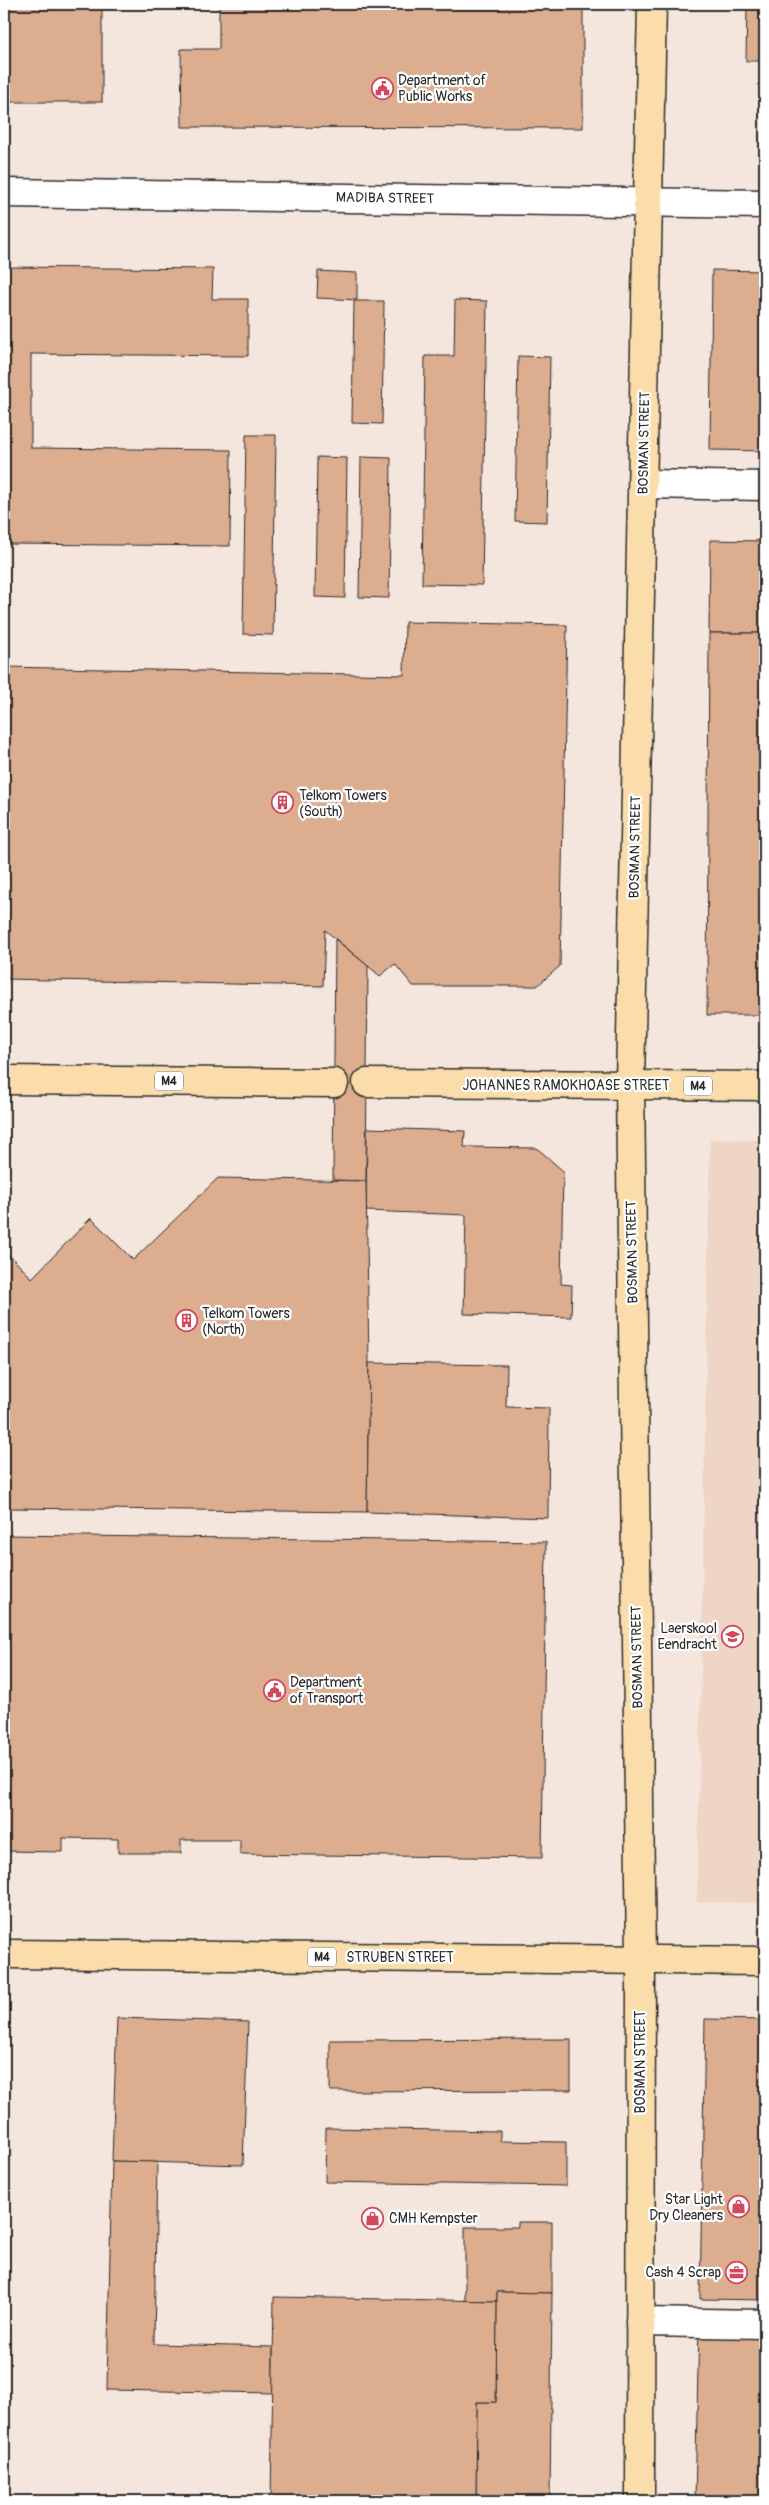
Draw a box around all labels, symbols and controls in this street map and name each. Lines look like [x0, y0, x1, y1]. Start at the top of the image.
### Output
place label: Department of Public Works [398, 72, 486, 105]
public building icon: Department of Public Works [370, 76, 394, 100]
street label: MADIBA STREET [336, 189, 435, 207]
street label: BOSMAN STREET [635, 391, 653, 495]
place label: Telkom Towers (South) [299, 787, 387, 820]
building icon: Telkom Towers (South) [271, 791, 295, 815]
street label: BOSMAN STREET [626, 795, 644, 899]
road number: M4 [155, 1072, 183, 1090]
road number: M4 [684, 1076, 712, 1096]
street label: JOHANNES RAMOKHOASE STREET [462, 1077, 670, 1094]
street label: BOSMAN STREET [623, 1200, 641, 1304]
place label: Telkom Towers (North) [202, 1305, 290, 1338]
building icon: Telkom Towers (North) [174, 1309, 198, 1333]
street label: BOSMAN STREET [628, 1605, 646, 1709]
place label: Laerskool Eendracht [657, 1620, 717, 1653]
school or university icon: Laerskool Eendracht [721, 1624, 745, 1648]
place label: Department of Transport [290, 1674, 364, 1707]
public building icon: Department of Transport [262, 1678, 286, 1702]
road number: M4 [308, 1948, 336, 1966]
street label: STRUBEN STREET [346, 1949, 454, 1966]
street label: BOSMAN STREET [632, 2010, 649, 2114]
place label: Star Light Dry Cleaners [649, 2191, 724, 2224]
shop icon: Star Light Dry Cleaners [727, 2195, 751, 2219]
shop icon: CMH Kempster [361, 2206, 385, 2230]
place label: CMH Kempster [389, 2210, 478, 2227]
office icon: Cash 4 Scrap [725, 2260, 749, 2284]
place label: Cash 4 Scrap [645, 2264, 721, 2281]

